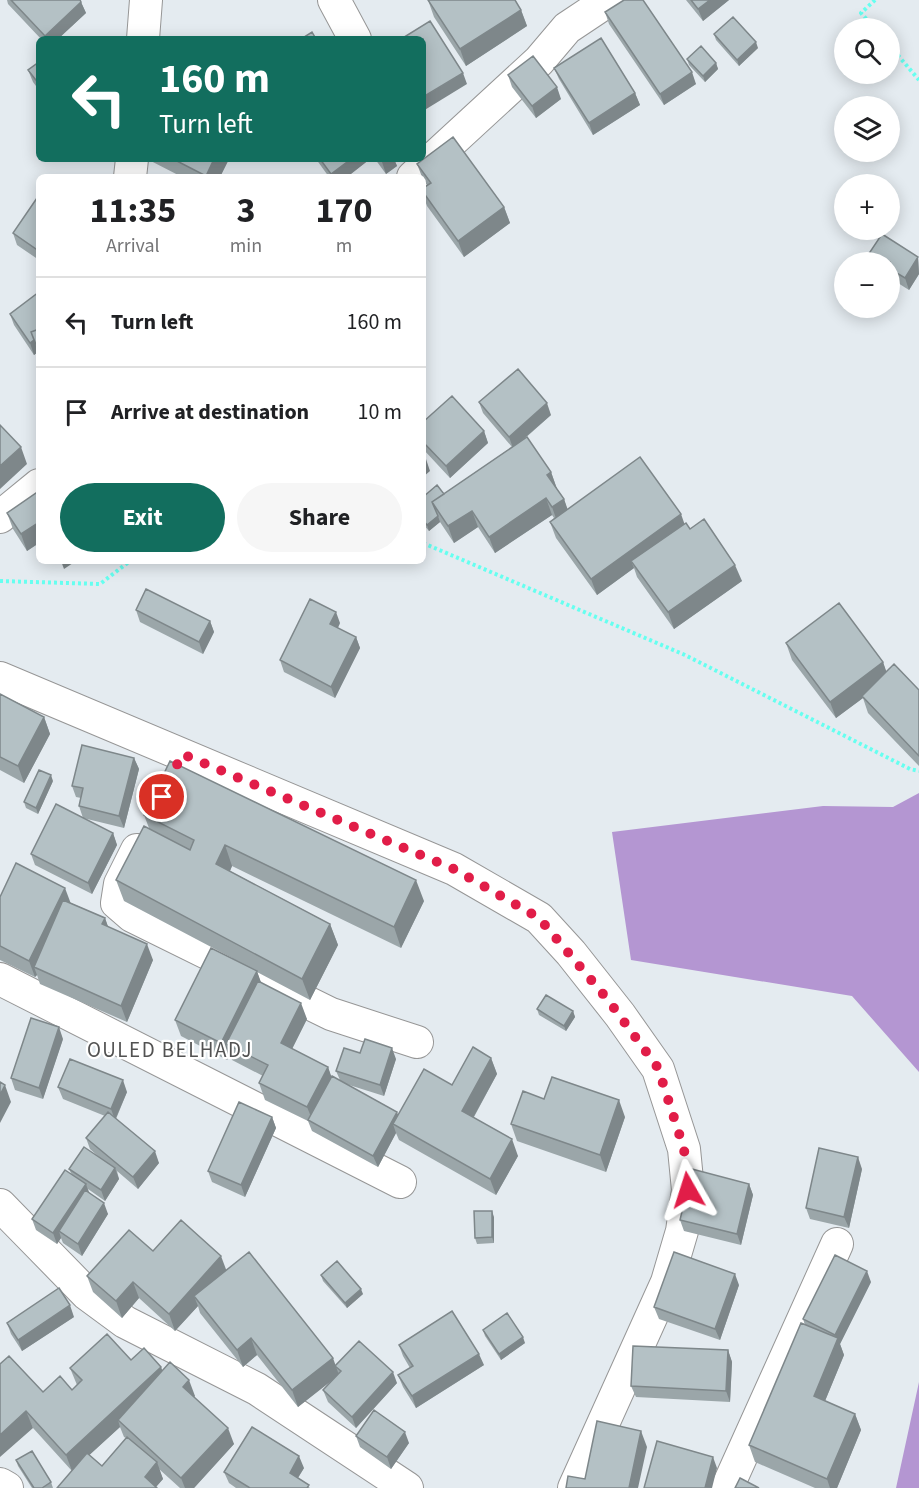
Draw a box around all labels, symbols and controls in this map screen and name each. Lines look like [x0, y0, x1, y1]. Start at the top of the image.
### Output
map controls [834, 18, 900, 318]
button: search [834, 18, 900, 84]
text: 160 m [159, 49, 270, 109]
icon: left [60, 60, 138, 138]
button: layers [834, 96, 900, 162]
text: Turn left [159, 105, 253, 144]
button: + [834, 174, 900, 240]
text: 11:35 [89, 185, 176, 236]
text: 3 [236, 185, 255, 236]
text: 170 [316, 185, 373, 236]
text: Arrival [106, 232, 160, 260]
text: min [230, 232, 262, 260]
text: m [336, 232, 352, 260]
button: − [834, 252, 900, 318]
icon: left [60, 306, 93, 339]
text: Turn left [111, 306, 193, 338]
text: 160 m [347, 306, 402, 338]
icon: arrive [60, 396, 93, 429]
text: Arrive at destination [111, 396, 309, 428]
text: 10 m [357, 396, 402, 428]
button: Exit [60, 483, 225, 552]
button: Share [237, 483, 402, 552]
pin [136, 771, 187, 822]
icon: arrive [145, 780, 178, 813]
district label: OULED BELHADJ [87, 1035, 253, 1065]
position arrow [656, 1158, 720, 1222]

